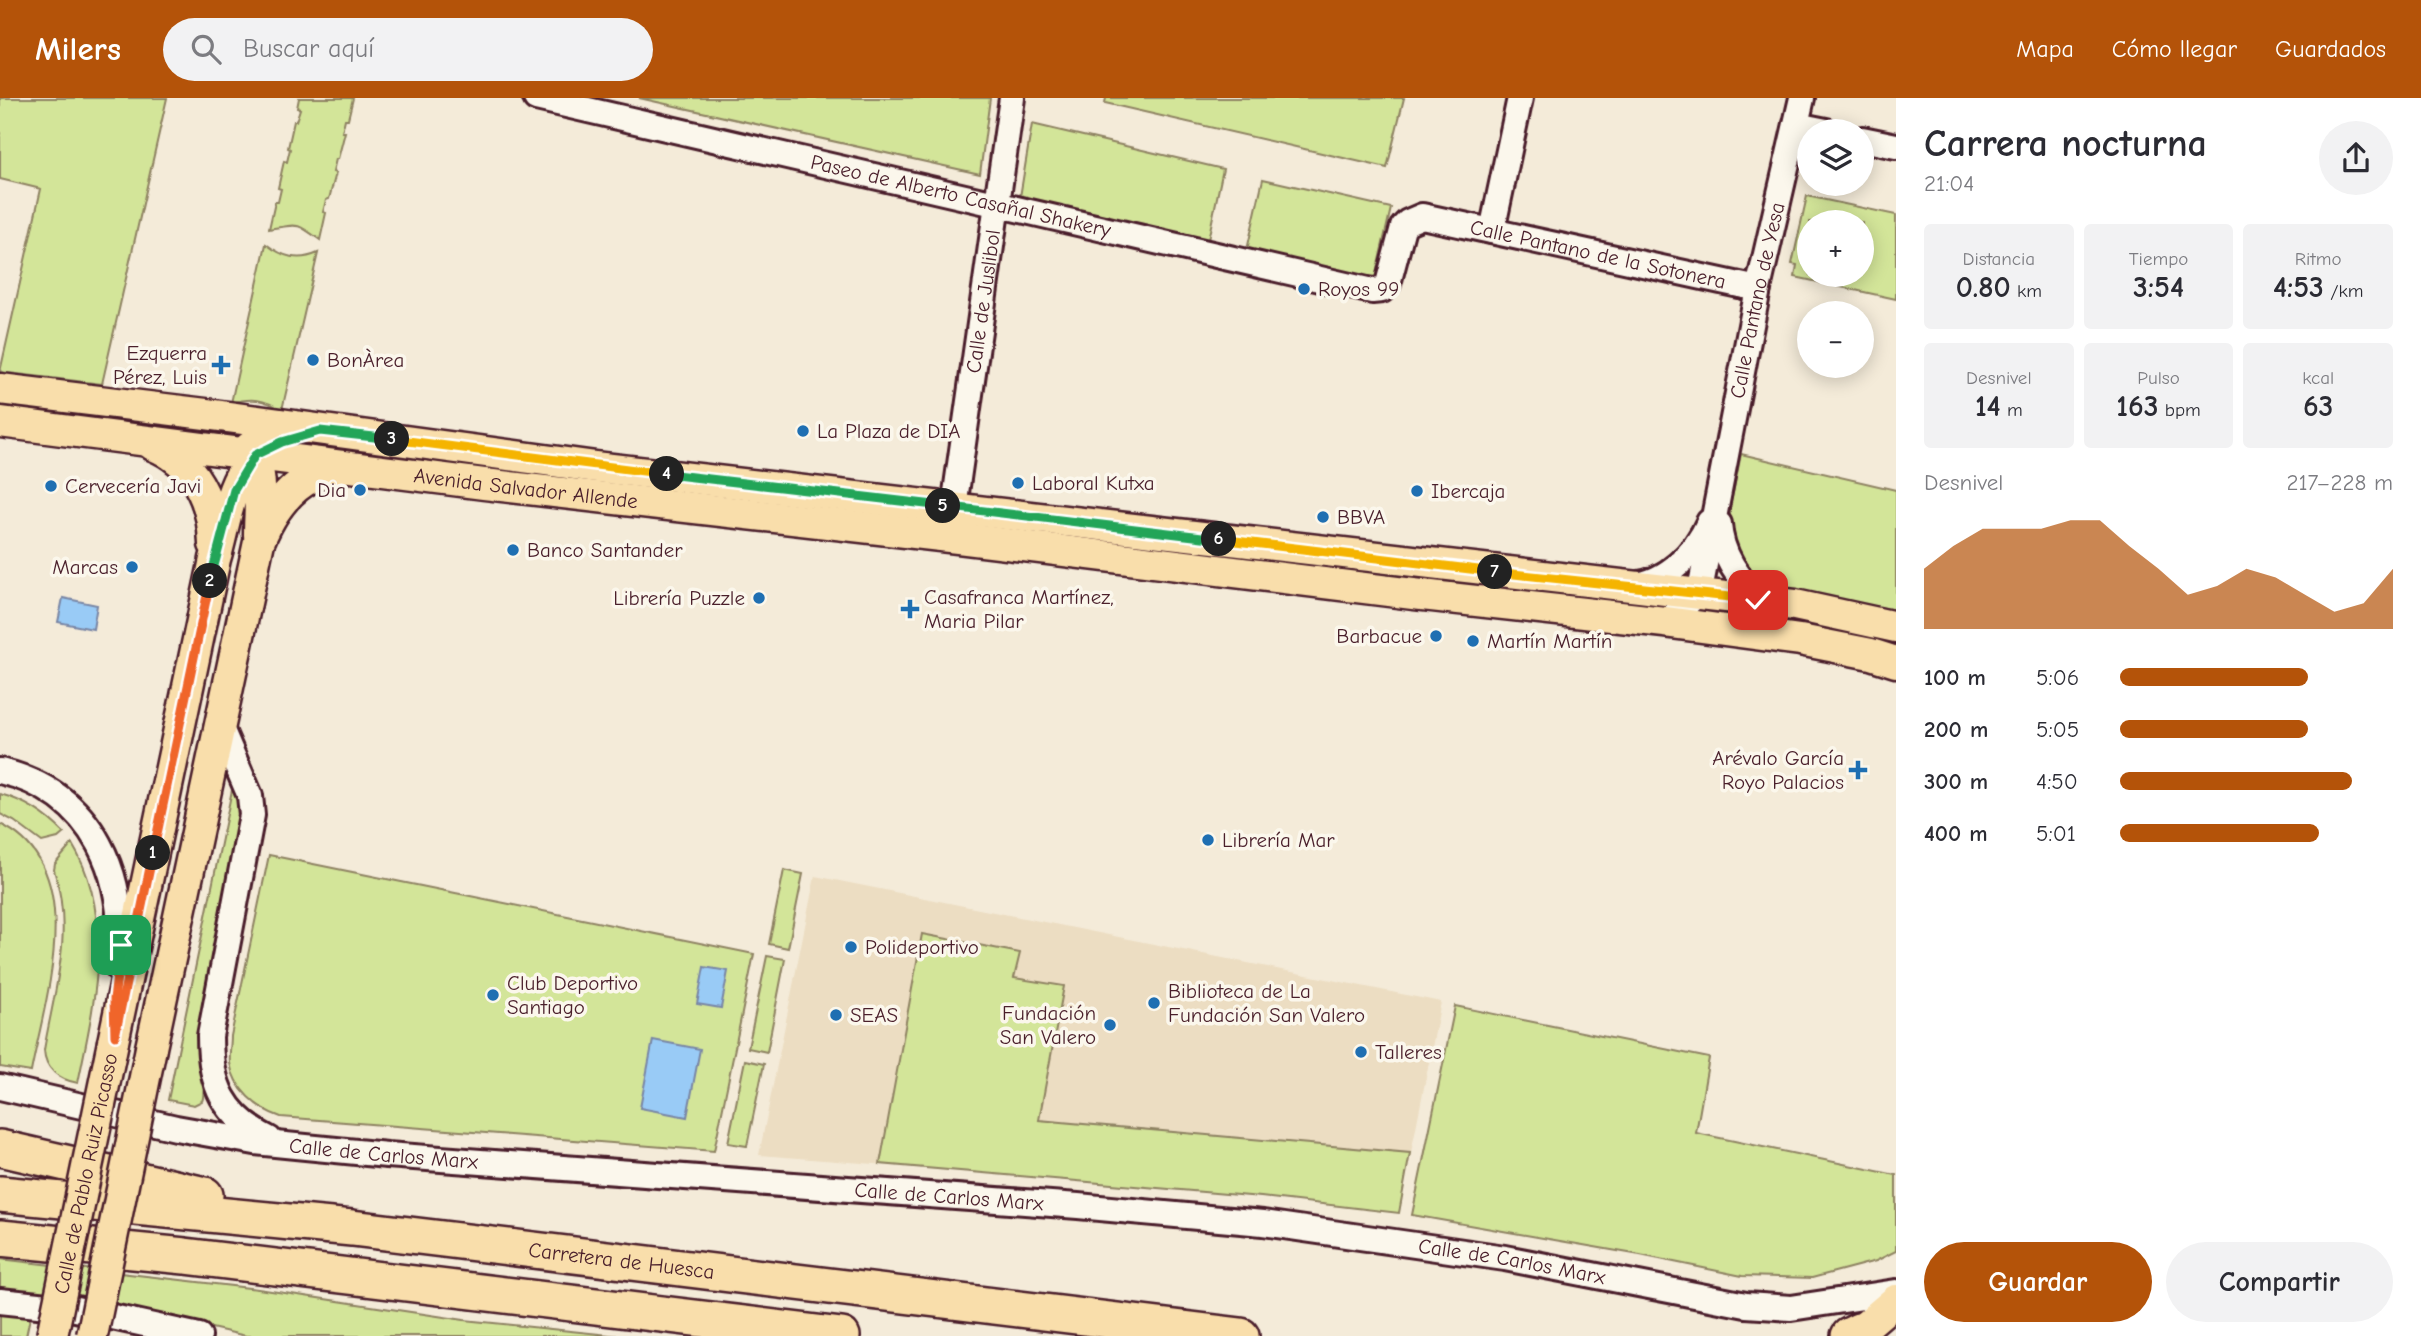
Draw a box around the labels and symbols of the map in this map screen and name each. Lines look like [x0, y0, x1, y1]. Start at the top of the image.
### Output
street label: Paseo de Alberto Casañal Shakery [808, 150, 1114, 242]
street label: Calle Pantano de Yesa [1725, 200, 1790, 400]
street label: Calle Pantano de la Sotonera [1468, 215, 1728, 294]
street label: Calle de Juslibol [961, 228, 1005, 375]
place label: Royos 99 [1318, 277, 1399, 301]
marker: Royos 99 [1296, 281, 1312, 297]
place label: Ezquerra Pérez, Luis [113, 341, 207, 389]
place label: BonÀrea [327, 348, 404, 372]
marker: BonÀrea [305, 352, 321, 368]
marker: Ezquerra Pérez, Luis [213, 357, 229, 373]
place label: La Plaza de DIA [817, 419, 960, 443]
pin: 3 [374, 422, 410, 456]
marker: La Plaza de DIA [795, 423, 811, 439]
pin: 4 [650, 456, 684, 492]
street label: Avenida Salvador Allende [412, 463, 639, 513]
place label: Laboral Kutxa [1032, 471, 1155, 495]
place label: Cervecería Javi [65, 474, 201, 498]
marker: Laboral Kutxa [1010, 475, 1026, 491]
marker: Cervecería Javi [43, 478, 59, 494]
place label: Dia [317, 478, 346, 502]
place label: Ibercaja [1431, 479, 1505, 503]
marker: Dia [352, 482, 368, 498]
marker: Ibercaja [1409, 483, 1425, 499]
pin: 5 [926, 488, 960, 524]
place label: BBVA [1337, 505, 1385, 529]
marker: BBVA [1315, 509, 1331, 525]
pin: 6 [1202, 522, 1236, 556]
place label: Banco Santander [527, 538, 683, 562]
marker: Banco Santander [505, 542, 521, 558]
pin: 7 [1478, 554, 1512, 589]
place label: Marcas [52, 555, 118, 579]
marker: Marcas [124, 559, 140, 575]
pin: 2 [192, 564, 228, 598]
pin [1728, 570, 1788, 630]
place label: Casafranca Martínez, Maria Pilar [924, 585, 1114, 633]
place label: Librería Puzzle [613, 586, 745, 610]
marker: Librería Puzzle [751, 590, 767, 606]
marker: Casafranca Martínez, Maria Pilar [902, 601, 918, 617]
place label: Barbacue [1336, 624, 1422, 648]
marker: Barbacue [1428, 628, 1444, 644]
place label: Martín Martín [1487, 629, 1612, 653]
marker: Martín Martín [1465, 633, 1481, 649]
place label: Arévalo García Royo Palacios [1712, 746, 1844, 794]
marker: Arévalo García Royo Palacios [1850, 762, 1866, 778]
place label: Librería Mar [1222, 828, 1335, 852]
marker: Librería Mar [1200, 832, 1216, 848]
pin: 1 [136, 836, 170, 870]
pin [91, 915, 151, 975]
place label: Polideportivo [865, 935, 979, 959]
marker: Polideportivo [843, 939, 859, 955]
place label: Club Deportivo Santiago [507, 971, 638, 1019]
place label: Biblioteca de La Fundación San Valero [1168, 979, 1365, 1027]
marker: Club Deportivo Santiago [485, 987, 501, 1003]
marker: Biblioteca de La Fundación San Valero [1146, 995, 1162, 1011]
place label: Fundación San Valero [1000, 1001, 1096, 1049]
place label: SEAS [850, 1003, 898, 1027]
marker: SEAS [828, 1007, 844, 1023]
marker: Fundación San Valero [1102, 1017, 1118, 1033]
place label: Talleres [1375, 1040, 1442, 1064]
marker: Talleres [1353, 1044, 1369, 1060]
street label: Calle de Pablo Ruiz Picasso [49, 1051, 122, 1296]
street label: Calle de Carlos Marx [288, 1133, 479, 1174]
street label: Calle de Carlos Marx [854, 1178, 1044, 1215]
street label: Calle de Carlos Marx [1417, 1234, 1607, 1289]
street label: Carretera de Huesca [527, 1238, 716, 1284]

